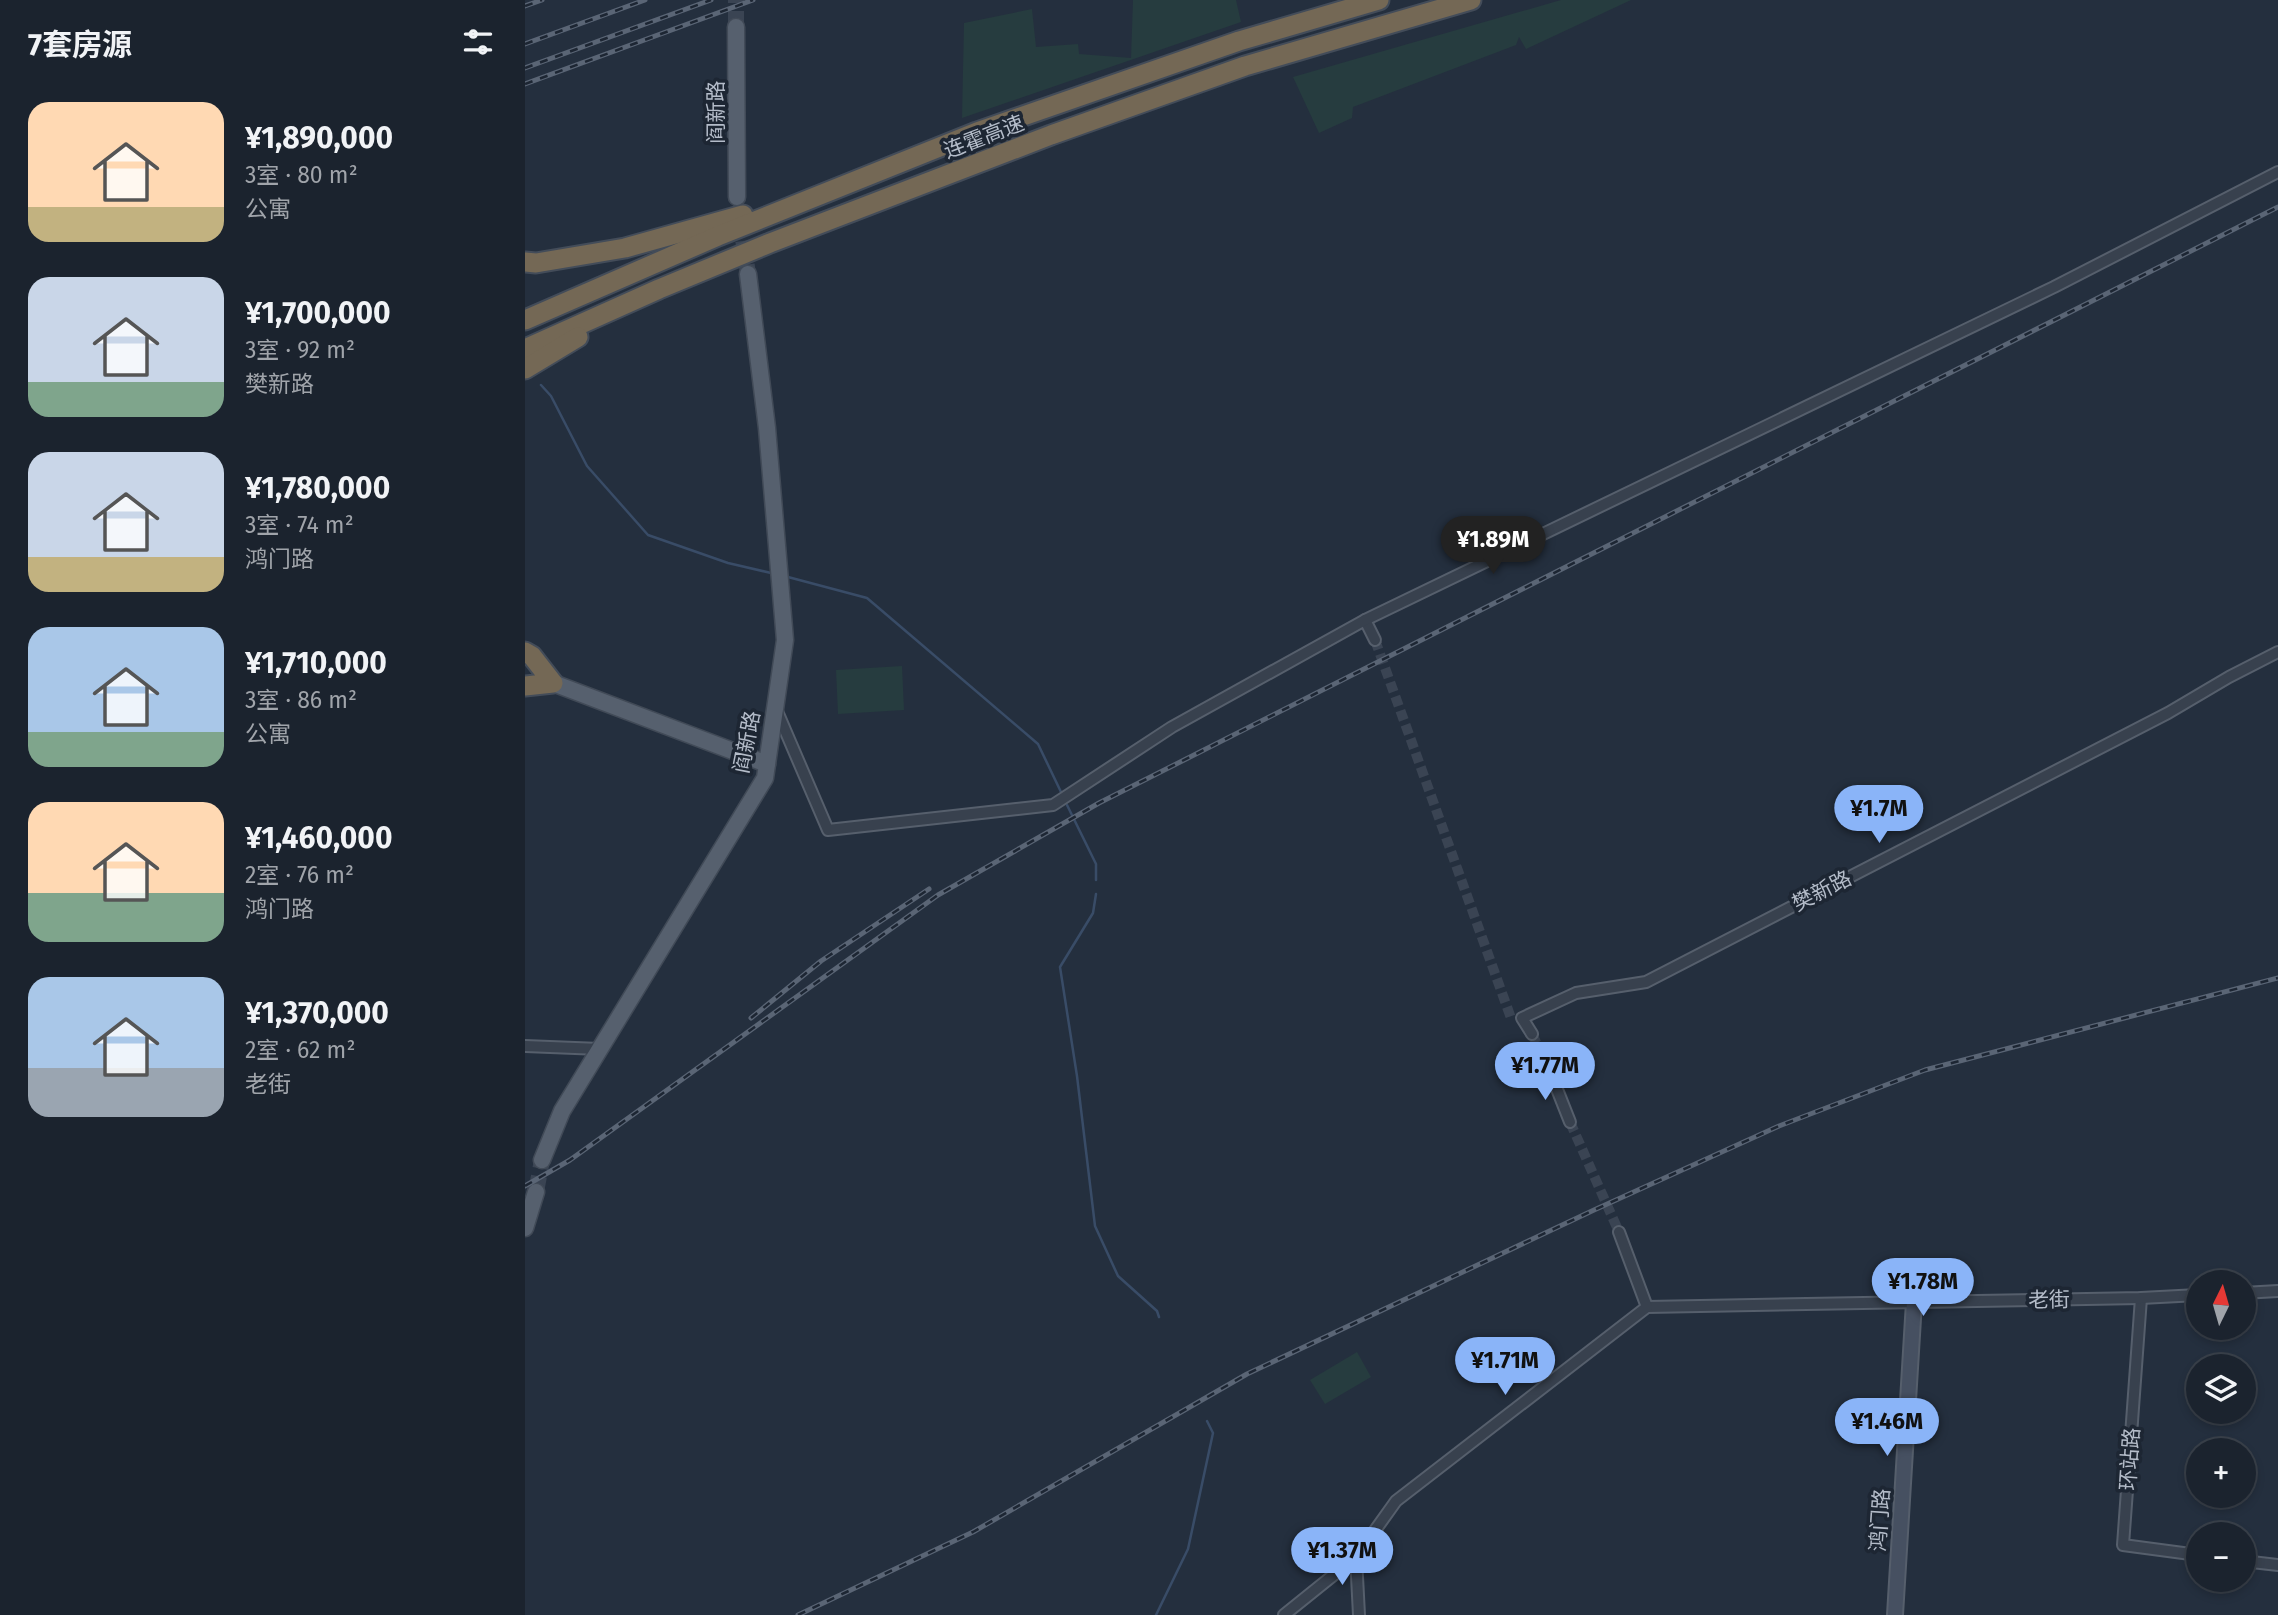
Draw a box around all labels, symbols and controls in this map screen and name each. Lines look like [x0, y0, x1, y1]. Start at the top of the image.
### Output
icon: filters [459, 23, 497, 61]
text: 7套房源 [28, 27, 132, 63]
street label: 阎新路 [703, 81, 729, 144]
street label: 连霍高速 [940, 110, 1028, 164]
text: ¥1,890,000 [245, 120, 393, 156]
icon: home [84, 130, 168, 214]
text: 3室 · 80 m² [245, 161, 358, 189]
text: 公寓 [245, 195, 291, 223]
text: ¥1,700,000 [245, 295, 391, 331]
icon: home [84, 305, 168, 389]
text: 3室 · 92 m² [245, 336, 355, 364]
text: 樊新路 [245, 370, 314, 398]
text: ¥1,780,000 [245, 470, 390, 506]
icon: home [84, 480, 168, 564]
text: 3室 · 74 m² [245, 511, 354, 539]
pin: ¥1.89M [1436, 516, 1550, 576]
text: ¥1.89M [1457, 525, 1529, 553]
text: 鸿门路 [245, 545, 314, 573]
text: ¥1,710,000 [245, 645, 387, 681]
icon: home [84, 655, 168, 739]
text: 3室 · 86 m² [245, 686, 357, 714]
street label: 阎新路 [728, 709, 766, 775]
text: 公寓 [245, 720, 291, 748]
pin: ¥1.7M [1830, 786, 1928, 845]
text: ¥1.7M [1850, 794, 1908, 822]
text: ¥1,460,000 [245, 820, 392, 856]
icon: home [84, 830, 168, 914]
text: 2室 · 76 m² [245, 861, 354, 889]
street label: 樊新路 [1788, 865, 1856, 917]
text: 鸿门路 [245, 895, 314, 923]
text: ¥1,370,000 [245, 995, 389, 1031]
icon: home [84, 1005, 168, 1089]
text: 2室 · 62 m² [245, 1036, 355, 1064]
pin: ¥1.77M [1488, 1042, 1602, 1102]
text: ¥1.77M [1511, 1051, 1579, 1079]
text: 老街 [245, 1070, 291, 1098]
pin: ¥1.78M [1866, 1258, 1980, 1318]
text: ¥1.78M [1888, 1267, 1958, 1295]
north arrow [2186, 1270, 2256, 1340]
map controls [2186, 1270, 2256, 1592]
street label: 老街 [2028, 1287, 2070, 1313]
pin: ¥1.71M [1448, 1338, 1562, 1397]
text: ¥1.71M [1471, 1346, 1539, 1374]
button: layers [2186, 1354, 2256, 1424]
pin: ¥1.46M [1830, 1398, 1944, 1458]
text: ¥1.46M [1851, 1407, 1923, 1435]
street label: 环站路 [2115, 1427, 2145, 1491]
button: + [2186, 1438, 2256, 1508]
street label: 鸿门路 [1865, 1488, 1895, 1552]
button: − [2186, 1522, 2256, 1592]
pin: ¥1.37M [1285, 1528, 1399, 1587]
text: ¥1.37M [1307, 1536, 1377, 1564]

